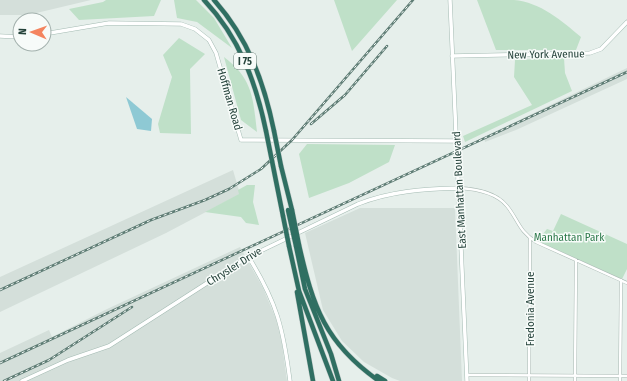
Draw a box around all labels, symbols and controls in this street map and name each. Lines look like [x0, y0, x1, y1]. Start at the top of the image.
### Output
north arrow [12, 12, 52, 52]
text: N [16, 28, 29, 35]
street label: New York Avenue [507, 47, 585, 62]
road number: I 75 [234, 53, 256, 69]
street label: Hoffman Road [214, 66, 245, 132]
street label: East Manhattan Boulevard [450, 131, 469, 249]
park label: Manhattan Park [534, 231, 605, 244]
street label: Chrysler Drive [204, 244, 264, 289]
street label: Fredonia Avenue [524, 272, 537, 346]

